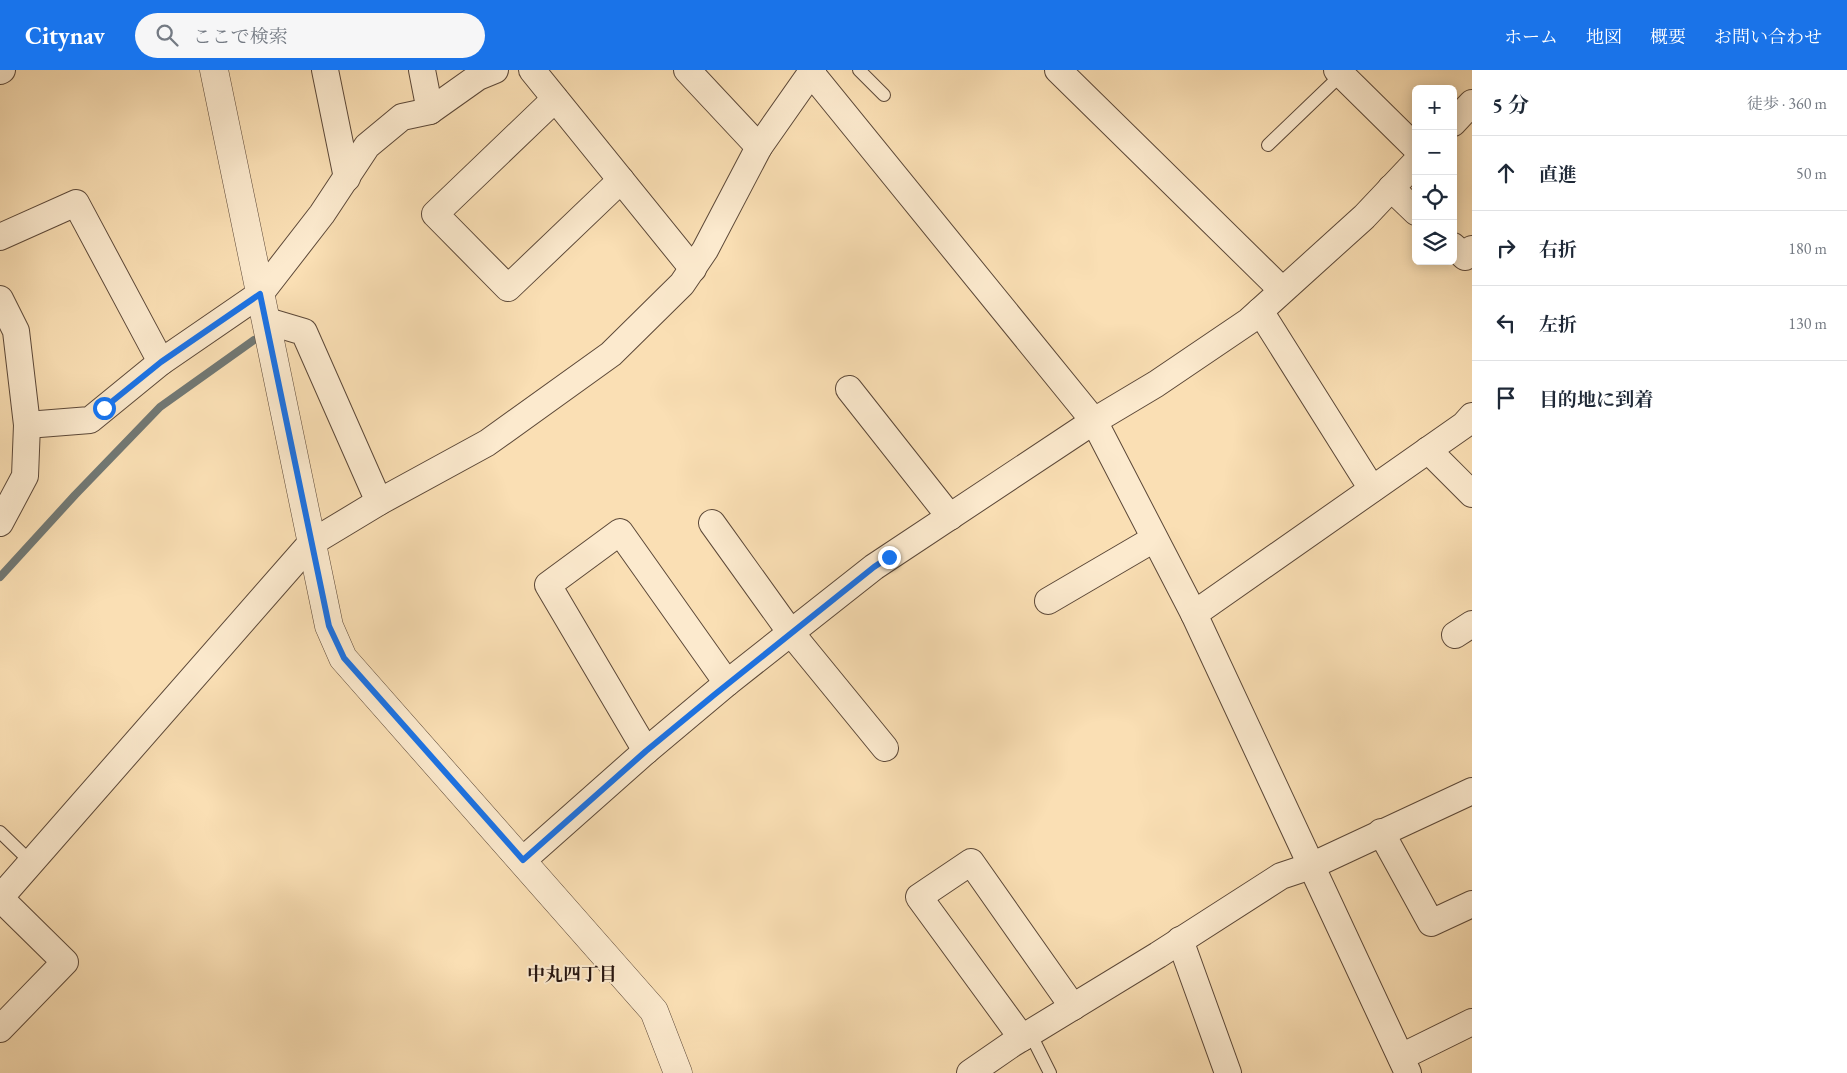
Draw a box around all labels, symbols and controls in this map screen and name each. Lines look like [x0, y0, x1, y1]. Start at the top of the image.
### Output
search box [135, 13, 485, 58]
text: Citynav [25, 20, 105, 51]
icon: search [153, 21, 181, 49]
text: ここで検索 [193, 24, 288, 49]
text: ホーム [1504, 25, 1558, 48]
text: 地図 [1586, 25, 1622, 48]
text: 概要 [1650, 25, 1686, 48]
text: お問い合わせ [1714, 25, 1822, 48]
map controls [1412, 85, 1457, 265]
button: + [1412, 85, 1457, 130]
text: 5 分 [1492, 91, 1529, 118]
text: 徒歩 · 360 m [1747, 93, 1827, 114]
button: − [1412, 130, 1457, 175]
icon: ahead [1492, 159, 1520, 187]
text: 直進 [1539, 162, 1577, 187]
text: 50 m [1796, 163, 1827, 184]
button: locate [1412, 175, 1457, 220]
button: layers [1412, 220, 1457, 265]
icon: right [1492, 234, 1520, 262]
text: 右折 [1539, 237, 1577, 262]
text: 180 m [1788, 238, 1827, 259]
icon: left [1492, 309, 1520, 337]
text: 左折 [1539, 312, 1577, 337]
text: 130 m [1788, 313, 1827, 334]
icon: arrive [1492, 384, 1520, 412]
text: 目的地に到着 [1539, 387, 1653, 412]
route start [93, 397, 116, 420]
route end [878, 546, 901, 569]
district label: 中丸四丁目 [527, 962, 617, 985]

